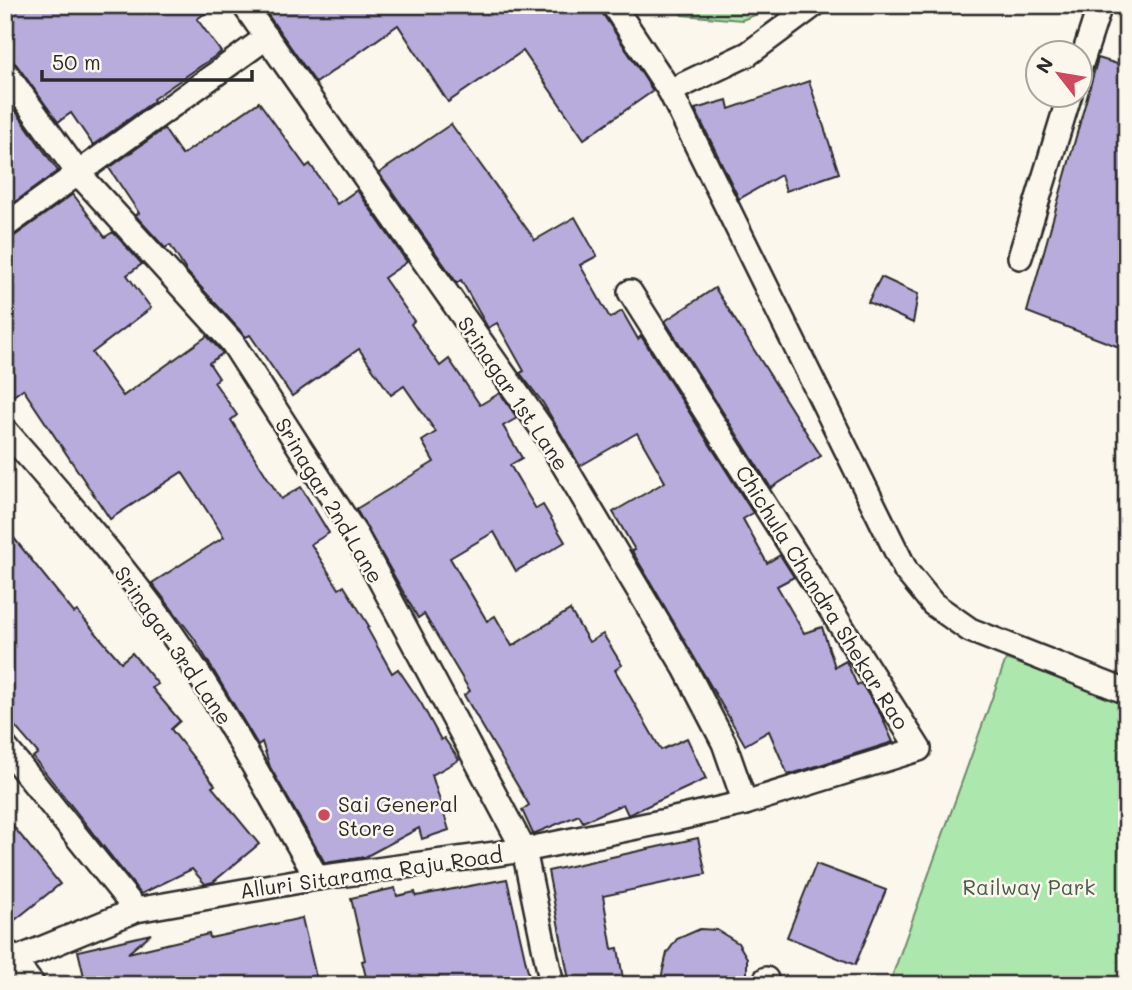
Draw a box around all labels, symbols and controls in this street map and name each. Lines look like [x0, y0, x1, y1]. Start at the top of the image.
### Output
scale bar [42, 38, 252, 82]
north arrow [1024, 38, 1094, 108]
text: 50 m [52, 48, 101, 75]
text: N [1030, 52, 1058, 78]
street label: Srinagar 1st Lane [452, 311, 576, 475]
street label: Srinagar 2nd Lane [270, 412, 390, 588]
street label: Chichula Chandra Shekar Rao [730, 460, 916, 734]
street label: Srinagar 3rd Lane [109, 560, 239, 730]
place label: Sai General Store [338, 790, 458, 841]
marker: Sai General Store [316, 807, 332, 823]
street label: Alluri Sitarama Raju Road [238, 840, 504, 904]
park label: Railway Park [963, 873, 1095, 900]

